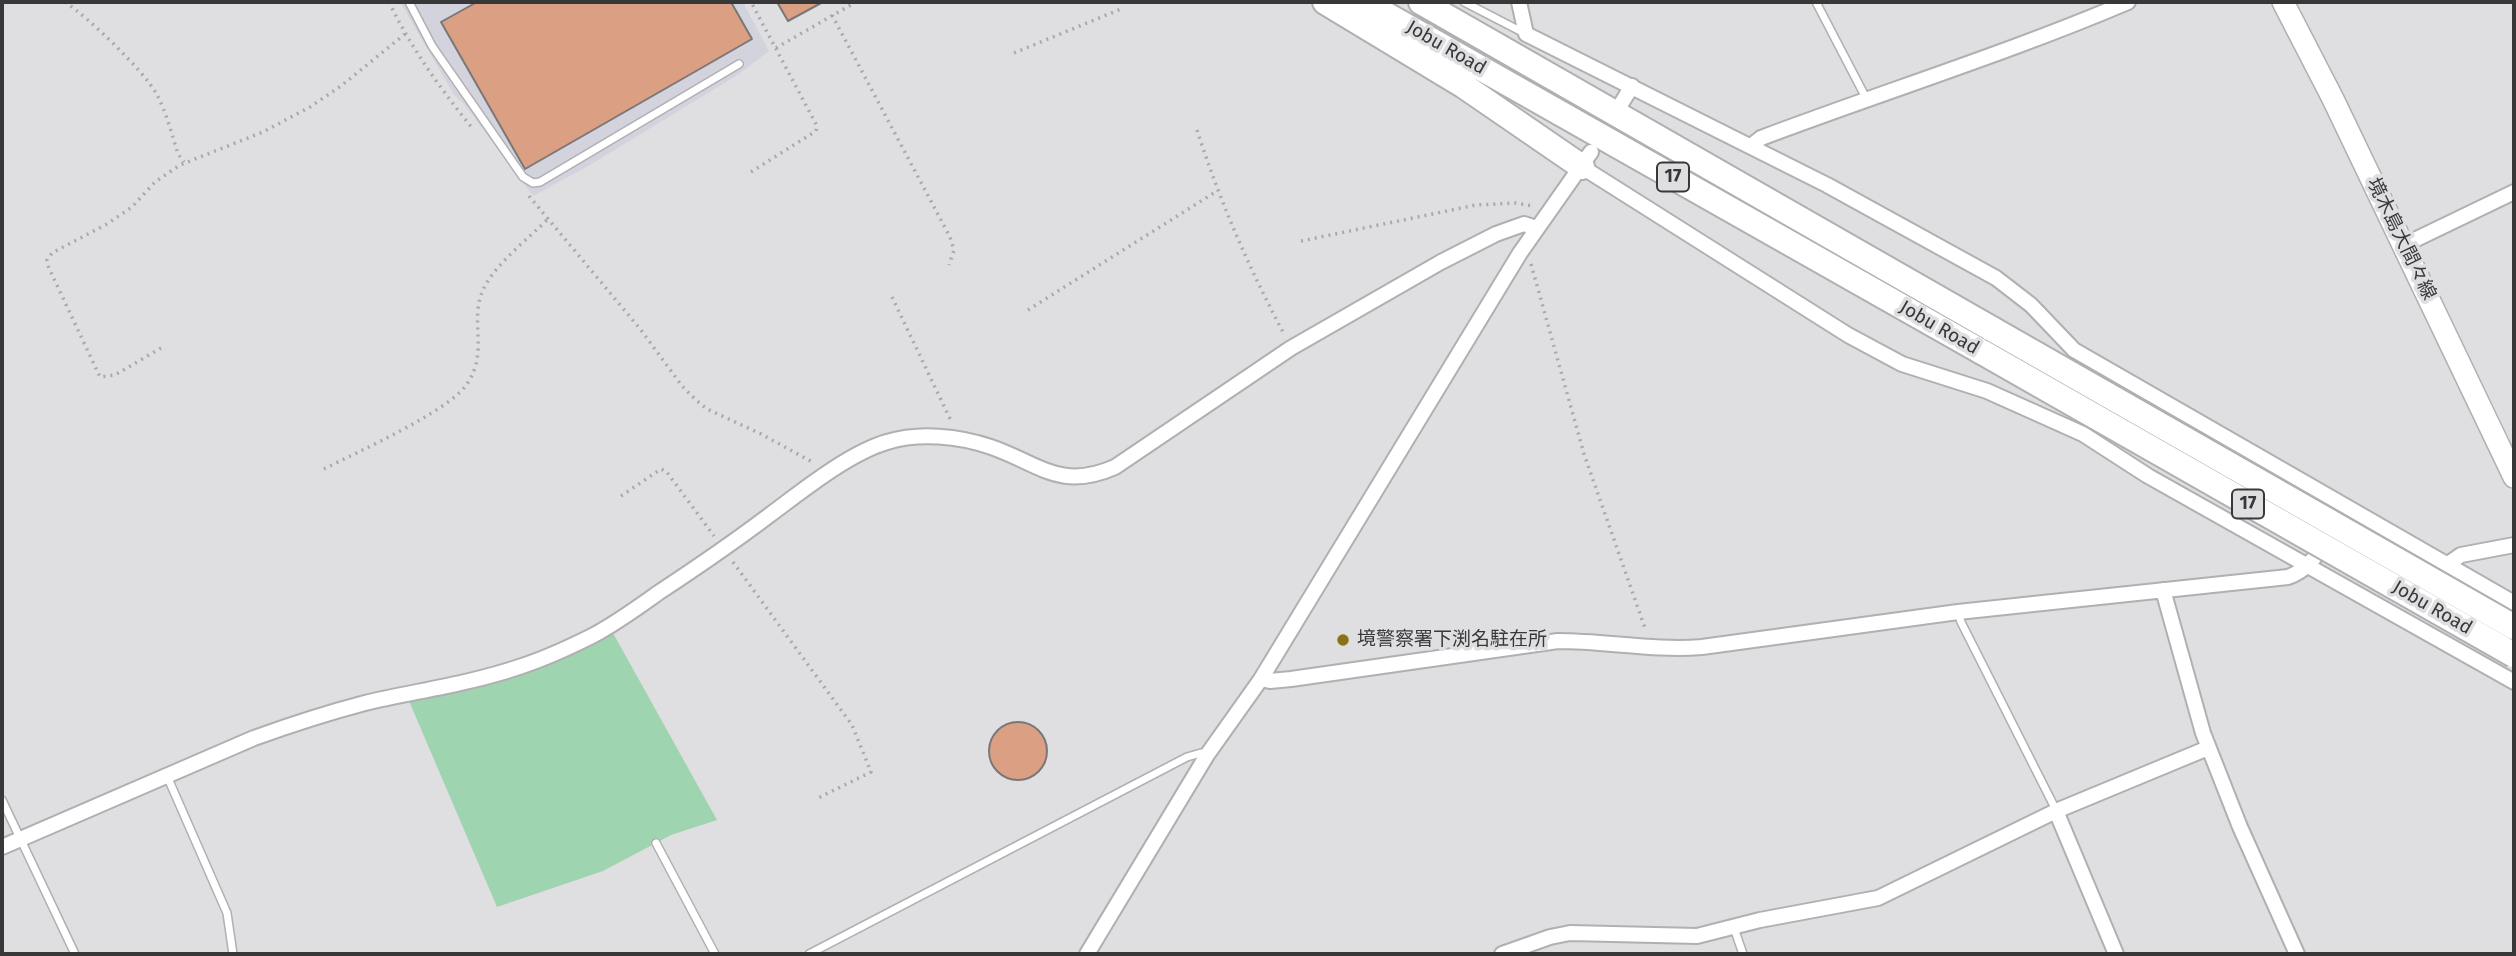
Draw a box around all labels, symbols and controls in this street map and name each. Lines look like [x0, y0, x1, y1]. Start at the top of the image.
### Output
street label: Jobu Road [1402, 16, 1490, 80]
road number: 17 [1657, 162, 1689, 192]
street label: 境木島大間々線 [2362, 174, 2440, 304]
street label: Jobu Road [1895, 296, 1983, 360]
road number: 17 [2232, 490, 2264, 518]
street label: Jobu Road [2388, 576, 2476, 640]
place label: 境警察署下渕名駐在所 [1357, 629, 1547, 651]
marker: 境警察署下渕名駐在所 [1335, 632, 1351, 648]

